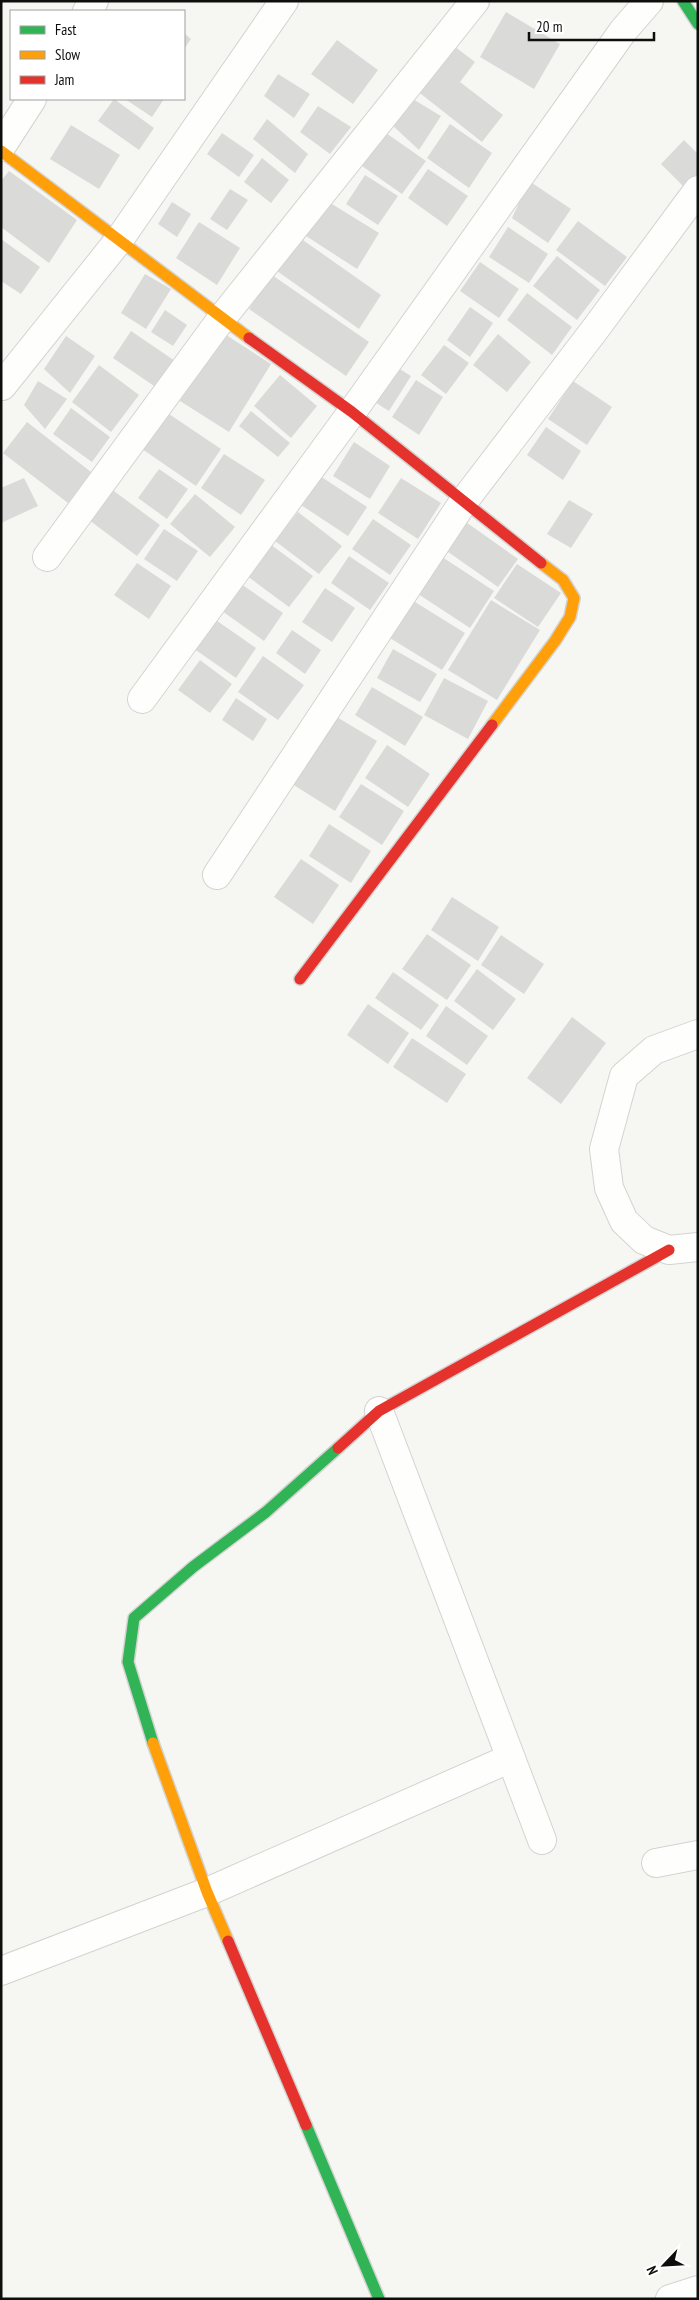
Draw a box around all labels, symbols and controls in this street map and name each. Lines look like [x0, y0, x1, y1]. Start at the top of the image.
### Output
legend [10, 10, 185, 100]
scale bar [529, 10, 654, 42]
text: 20 m [536, 17, 562, 36]
text: Fast [55, 20, 76, 39]
text: Slow [55, 45, 80, 64]
text: Jam [54, 70, 74, 89]
north arrow [639, 2240, 689, 2290]
text: N [642, 2263, 662, 2278]

